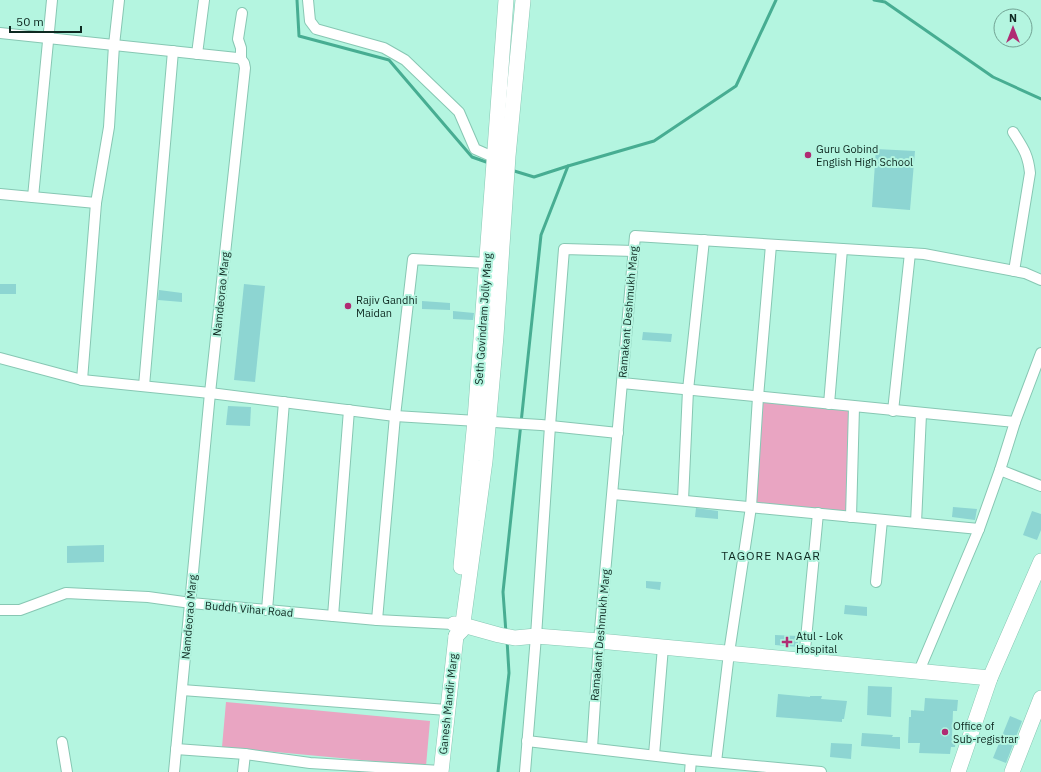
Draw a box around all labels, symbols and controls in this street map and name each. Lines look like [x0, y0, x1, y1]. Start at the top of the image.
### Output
scale bar [10, 8, 81, 34]
north arrow [993, 8, 1033, 48]
text: N [1009, 11, 1017, 25]
text: 50 m [16, 14, 44, 29]
place label: Guru Gobind English High School [816, 142, 913, 169]
marker: Guru Gobind English High School [803, 150, 813, 160]
street label: Ramakant Deshmukh Marg [615, 245, 641, 379]
street label: Namdeorao Marg [210, 251, 232, 337]
street label: Seth Govindram Jolly Marg [471, 253, 495, 385]
place label: Rajiv Gandhi Maidan [356, 293, 417, 320]
marker: Rajiv Gandhi Maidan [343, 301, 353, 311]
district label: TAGORE NAGAR [721, 548, 821, 563]
street label: Ramakant Deshmukh Marg [587, 568, 613, 702]
street label: Namdeorao Marg [178, 574, 200, 660]
street label: Buddh Vihar Road [204, 598, 294, 620]
place label: Atul - Lok Hospital [796, 629, 843, 656]
marker: Atul - Lok Hospital [781, 636, 793, 648]
street label: Ganesh Mandir Marg [436, 653, 460, 755]
place label: Office of Sub-registrar [953, 719, 1018, 746]
marker: Office of Sub-registrar [940, 727, 950, 737]

